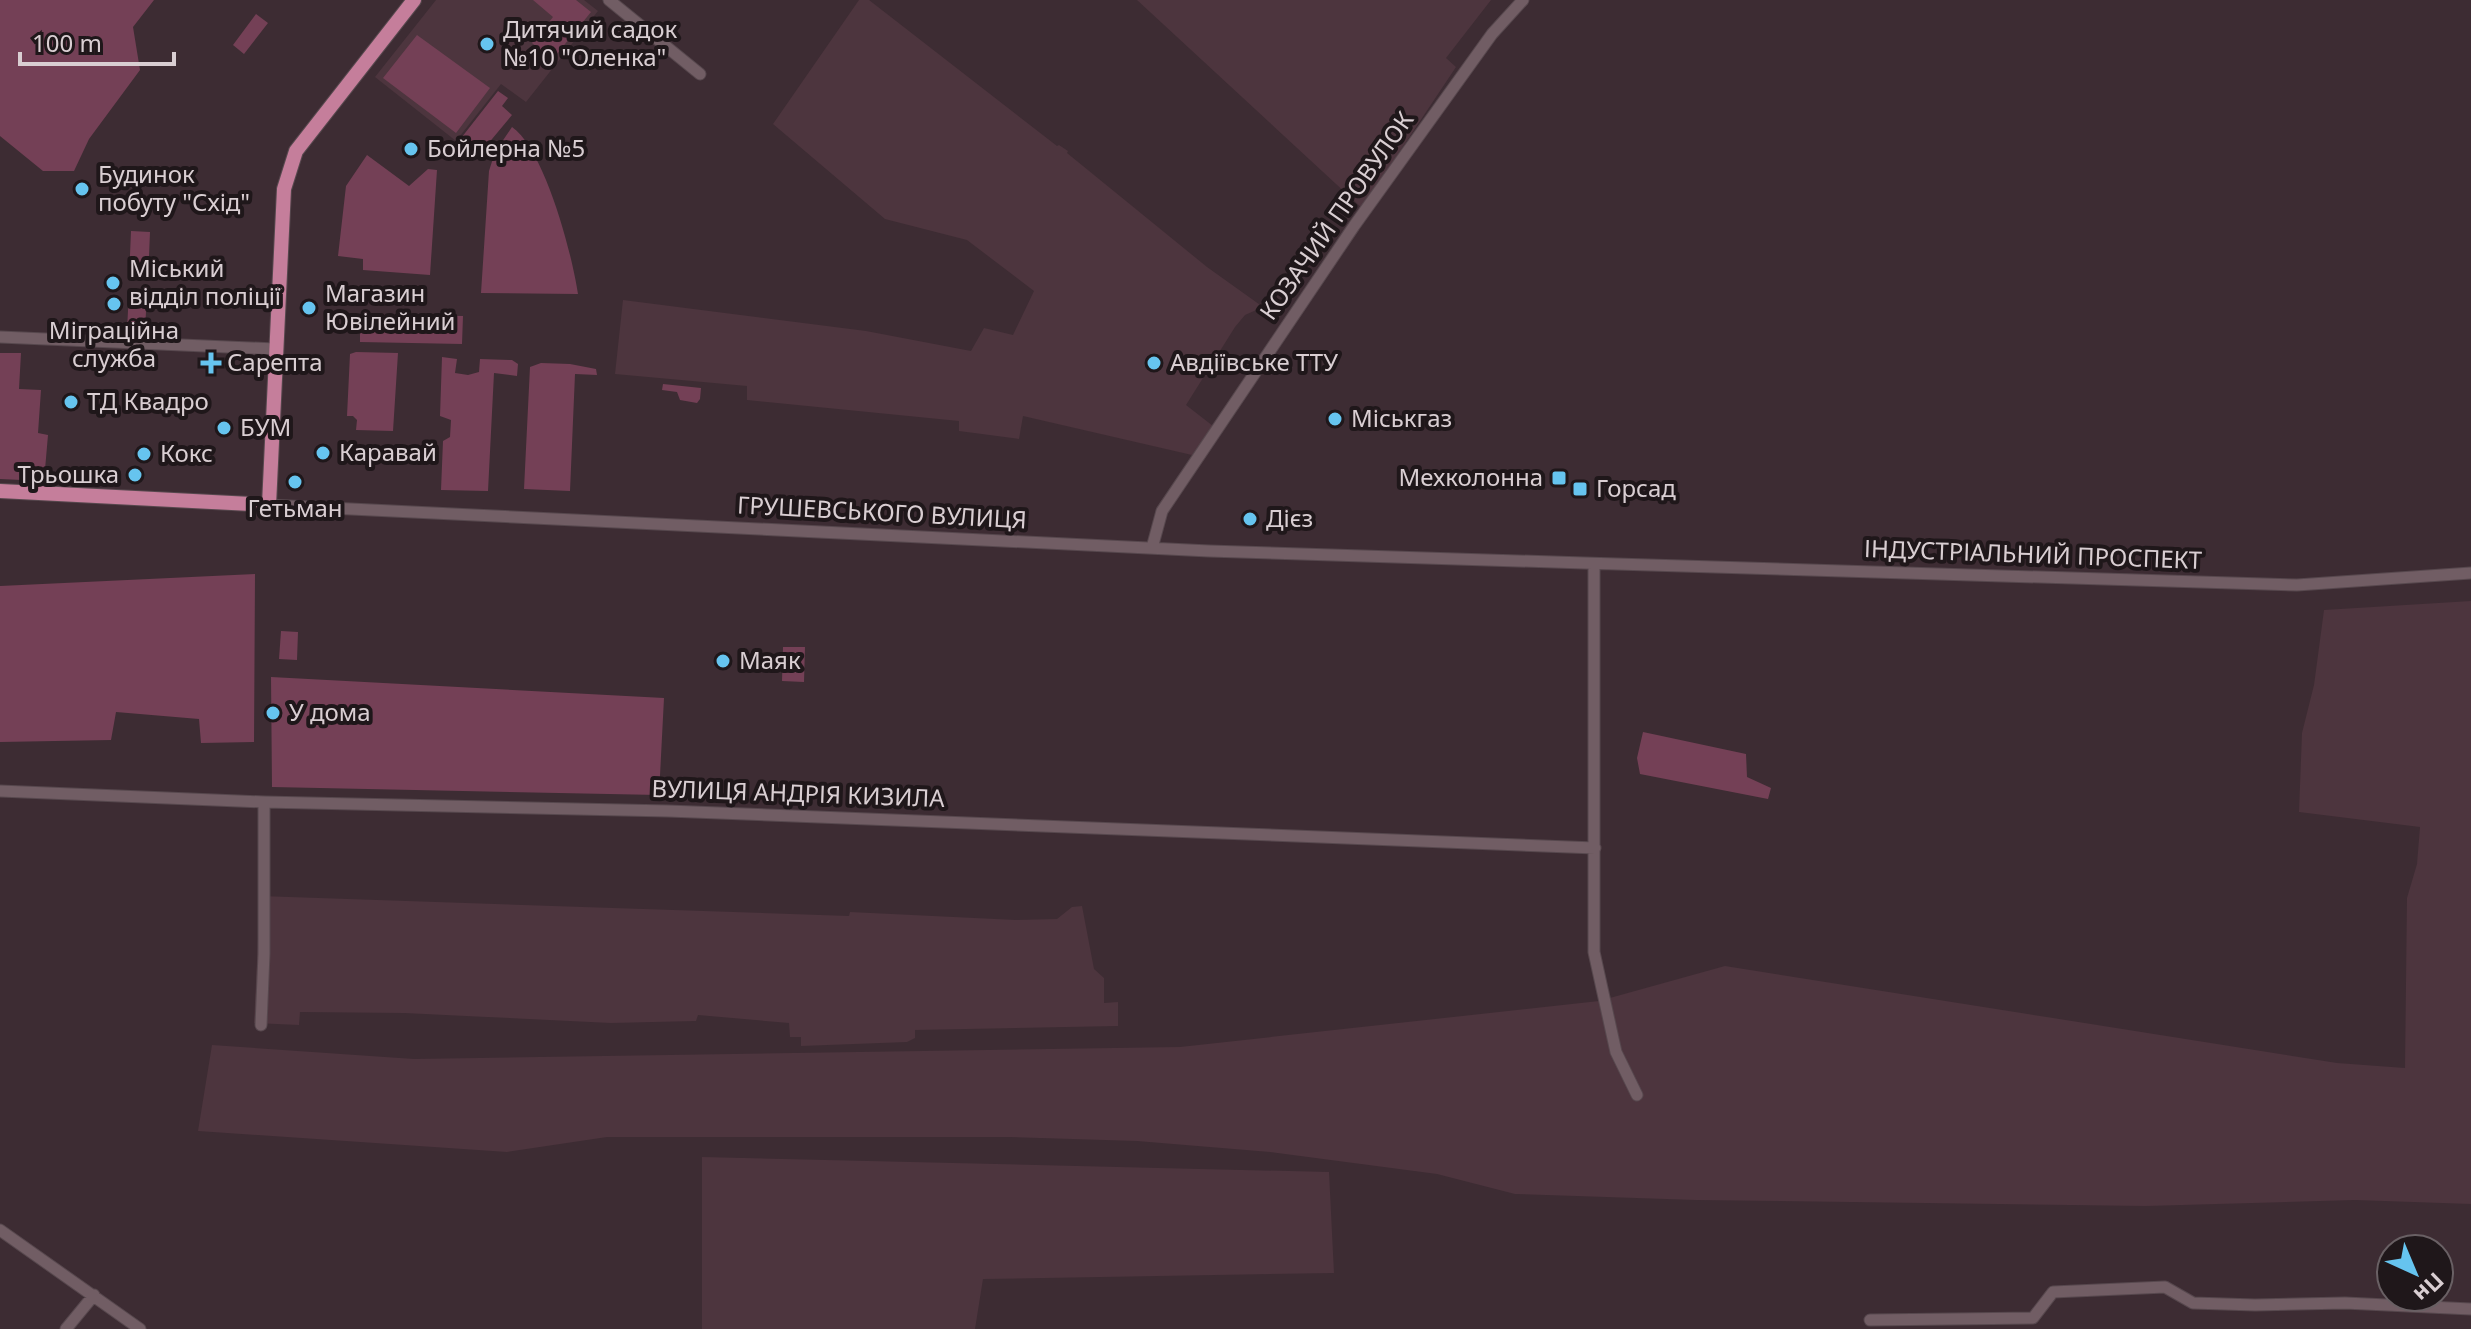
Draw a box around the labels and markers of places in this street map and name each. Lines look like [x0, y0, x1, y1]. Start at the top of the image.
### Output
place label: Дитячий садок №10 "Оленка" [503, 12, 678, 73]
marker: Дитячий садок №10 "Оленка" [478, 35, 496, 53]
place label: Бойлерна №5 [427, 131, 585, 164]
marker: Бойлерна №5 [402, 140, 420, 158]
place label: Будинок побуту "Схід" [98, 157, 250, 218]
marker: Будинок побуту "Схід" [73, 180, 91, 198]
place label: Міський відділ поліції [129, 251, 281, 312]
marker: Міський відділ поліції [104, 274, 122, 292]
place label: Магазин Ювілейний [325, 276, 455, 337]
marker: Міграційна служба [105, 295, 123, 313]
marker: Магазин Ювілейний [300, 299, 318, 317]
place label: Міграційна служба [49, 313, 179, 374]
place label: Сарепта [227, 345, 323, 378]
place label: Авдіївське ТТУ [1170, 345, 1338, 378]
marker: Сарепта [202, 354, 220, 372]
marker: Авдіївське ТТУ [1145, 354, 1163, 372]
place label: ТД Квадро [87, 384, 209, 417]
marker: ТД Квадро [62, 393, 80, 411]
place label: Міськгаз [1351, 401, 1452, 434]
place label: БУМ [240, 410, 291, 443]
marker: Міськгаз [1326, 410, 1344, 428]
marker: БУМ [215, 419, 233, 437]
place label: Каравай [339, 435, 437, 468]
place label: Кокс [160, 436, 213, 469]
marker: Каравай [314, 444, 332, 462]
marker: Кокс [135, 445, 153, 463]
place label: Трьошка [17, 457, 119, 490]
place label: Мехколонна [1399, 460, 1543, 493]
marker: Трьошка [126, 466, 144, 484]
marker: Мехколонна [1550, 469, 1568, 487]
place label: Горсад [1596, 471, 1676, 504]
marker: Гетьман [286, 473, 304, 491]
marker: Горсад [1571, 480, 1589, 498]
place label: Гетьман [248, 491, 343, 524]
place label: Дієз [1266, 501, 1313, 534]
marker: Дієз [1241, 510, 1259, 528]
place label: Маяк [739, 643, 801, 676]
marker: Маяк [714, 652, 732, 670]
place label: У дома [289, 695, 371, 728]
marker: У дома [264, 704, 282, 722]

